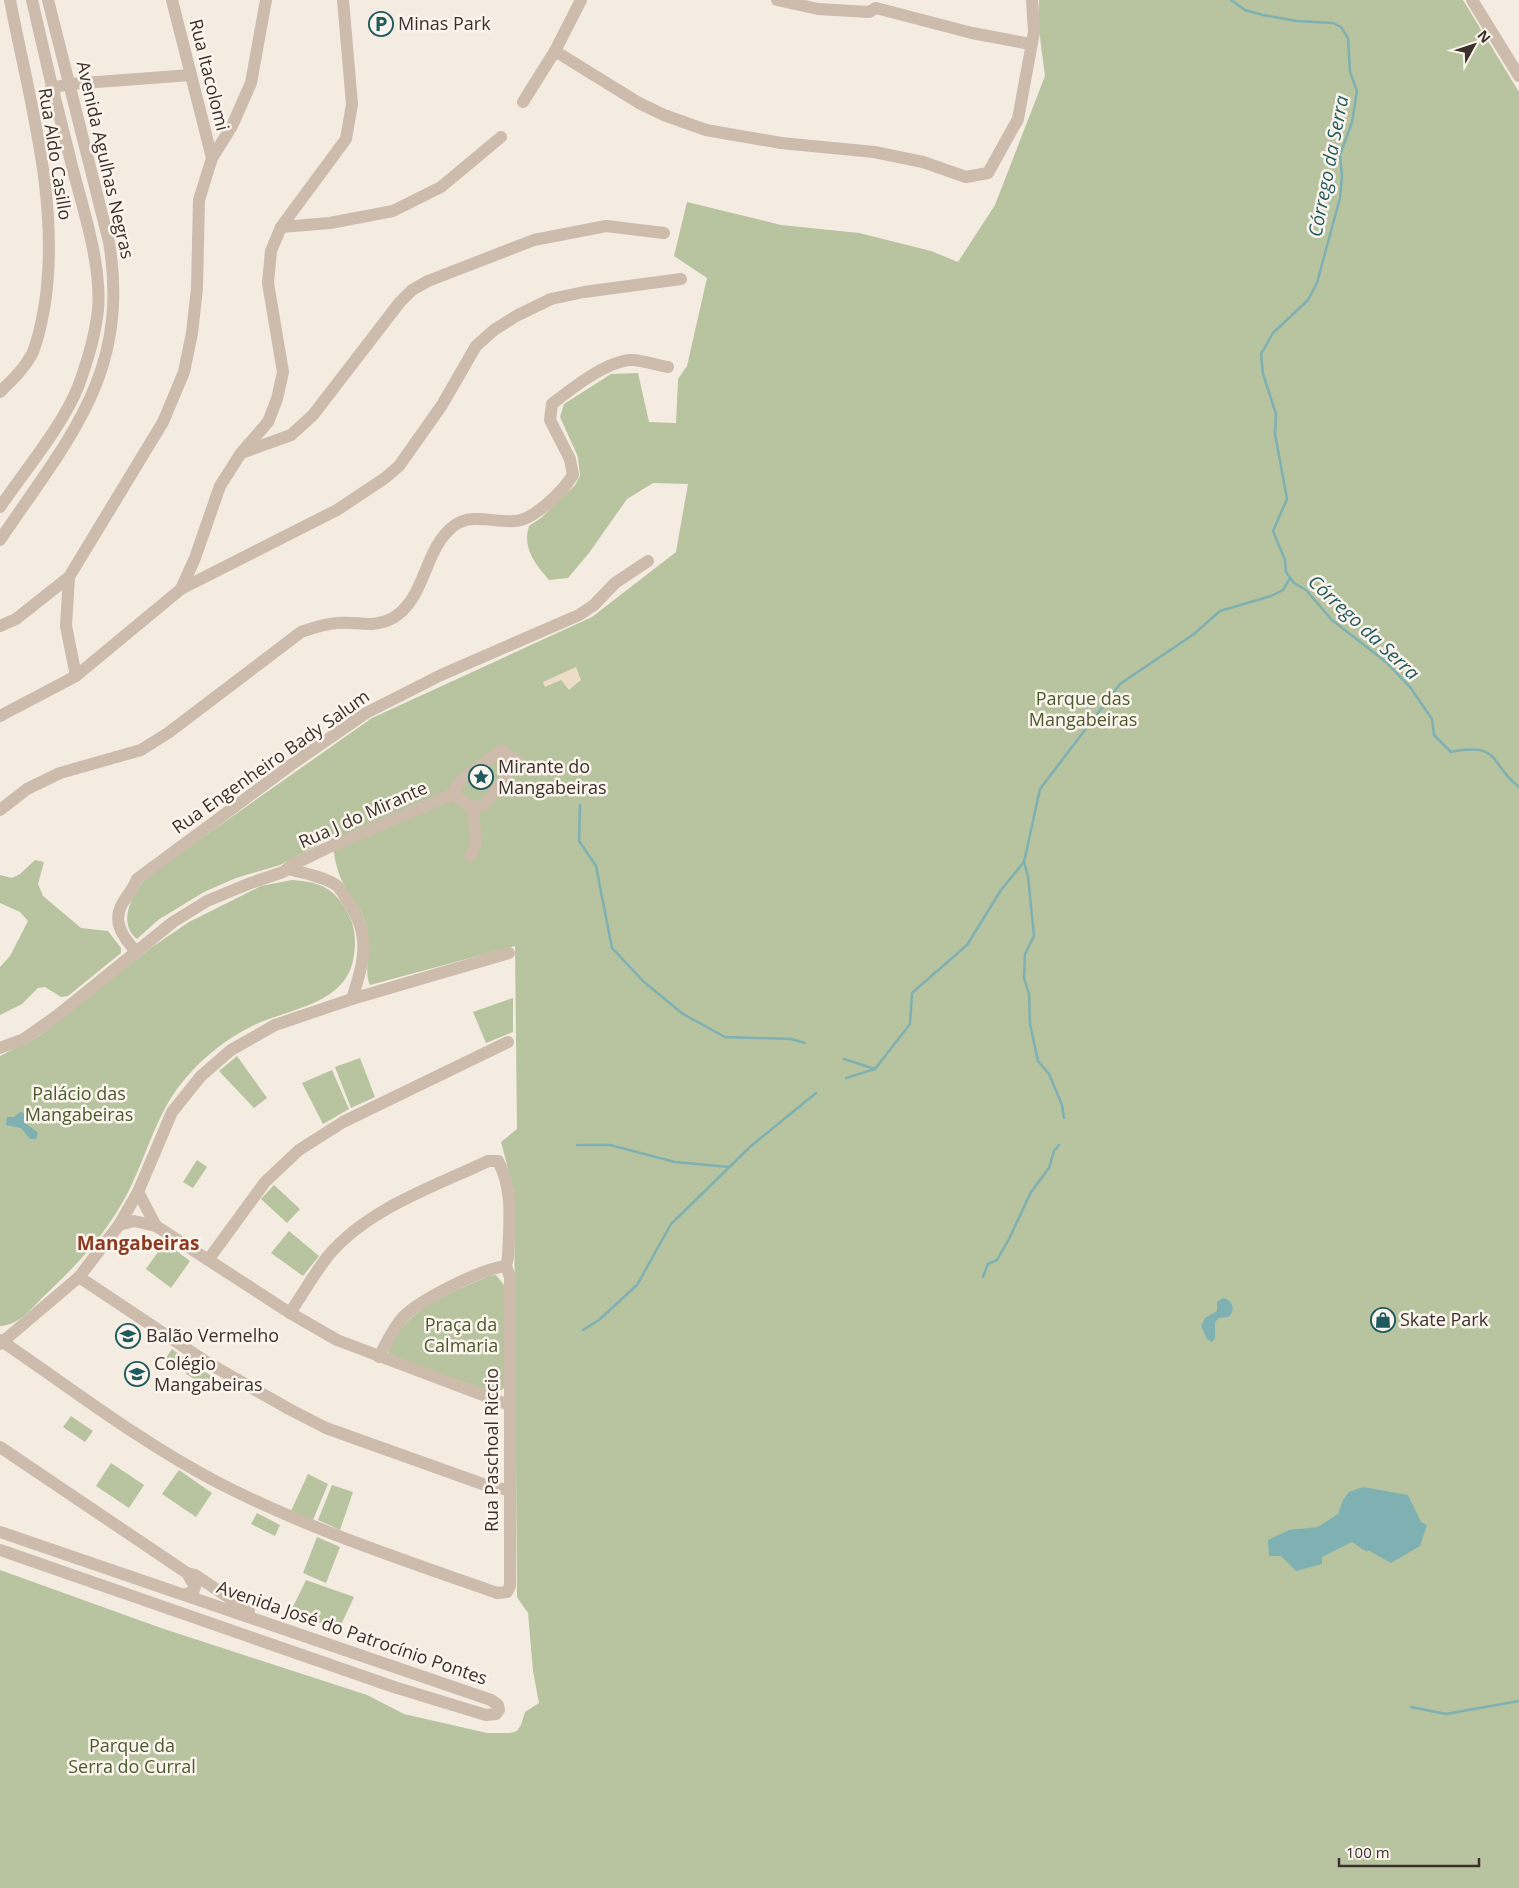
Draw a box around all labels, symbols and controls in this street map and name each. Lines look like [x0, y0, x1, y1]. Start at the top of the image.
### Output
parking icon: Minas Park [368, 11, 394, 37]
place label: Minas Park [398, 11, 491, 35]
street label: Rua Itacolomi [184, 16, 235, 133]
north arrow [1449, 20, 1499, 70]
text: N [1473, 26, 1495, 47]
street label: Avenida Agulhas Negras [72, 59, 140, 261]
street label: Rua Aldo Casillo [34, 86, 78, 222]
water label: Córrego da Serra [1302, 93, 1354, 239]
water label: Córrego da Serra [1303, 569, 1425, 686]
street label: Rua Engenheiro Bady Salum [167, 684, 374, 839]
park label: Parque das Mangabeiras [1029, 686, 1137, 731]
place label: Mirante do Mangabeiras [498, 754, 607, 799]
place icon: Mirante do Mangabeiras [468, 764, 494, 790]
street label: Rua J do Mirante [294, 775, 431, 853]
park label: Palácio das Mangabeiras [25, 1081, 133, 1126]
district label: Mangabeiras [77, 1230, 199, 1256]
shop icon: Skate Park [1370, 1307, 1396, 1333]
place label: Skate Park [1400, 1307, 1489, 1331]
park label: Praça da Calmaria [424, 1312, 498, 1357]
school or university icon: Balão Vermelho [115, 1323, 141, 1349]
place label: Balão Vermelho [146, 1323, 279, 1347]
place label: Colégio Mangabeiras [154, 1351, 263, 1396]
school or university icon: Colégio Mangabeiras [124, 1361, 150, 1387]
street label: Rua Paschoal Riccio [479, 1368, 503, 1532]
street label: Avenida José do Patrocínio Pontes [214, 1574, 491, 1690]
park label: Parque da Serra do Curral [68, 1733, 196, 1778]
scale bar [1339, 1836, 1479, 1868]
text: 100 m [1346, 1842, 1390, 1862]

